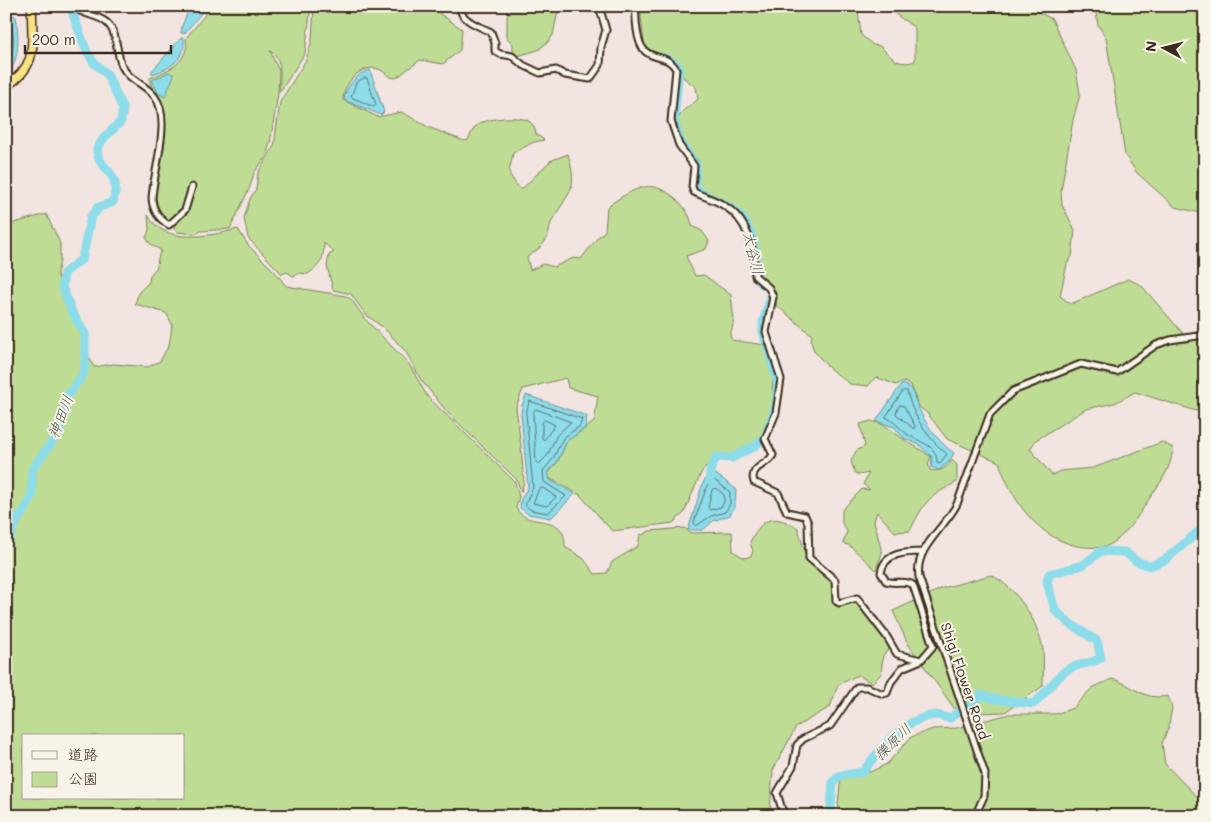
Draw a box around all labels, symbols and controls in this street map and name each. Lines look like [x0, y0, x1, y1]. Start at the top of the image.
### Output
scale bar [25, 22, 171, 54]
north arrow [1138, 22, 1188, 72]
text: 200 m [32, 29, 76, 49]
text: N [1141, 40, 1161, 53]
water label: 大谷川 [739, 228, 769, 277]
water label: 神田川 [43, 392, 77, 441]
street label: Shigi Flower Road [937, 620, 994, 742]
water label: 擽原川 [869, 718, 915, 764]
legend [22, 734, 185, 800]
text: 道路 [68, 744, 98, 764]
text: 公園 [68, 768, 98, 788]

